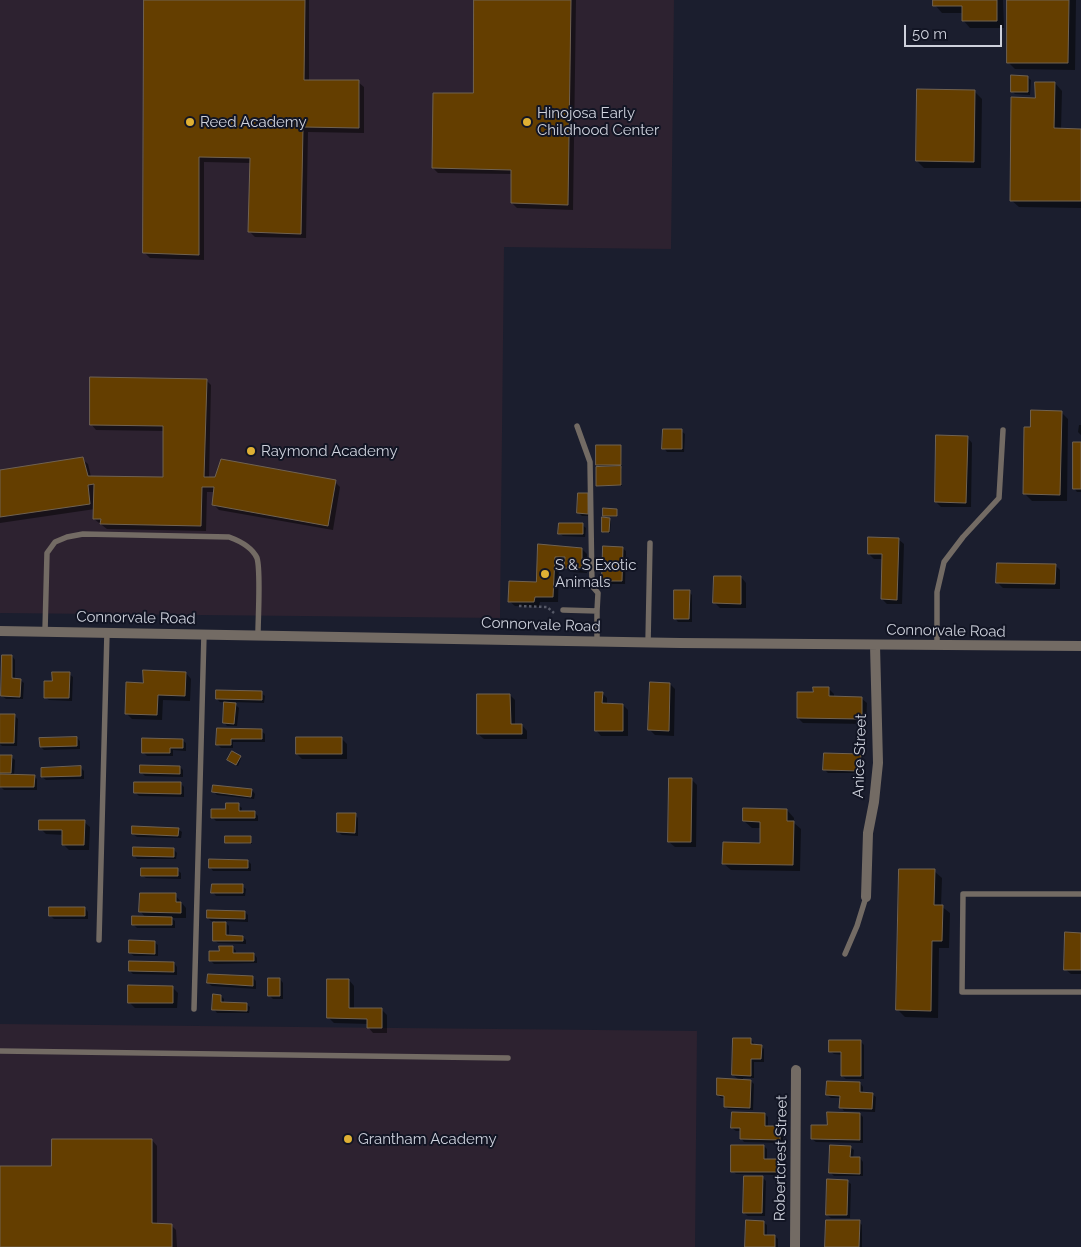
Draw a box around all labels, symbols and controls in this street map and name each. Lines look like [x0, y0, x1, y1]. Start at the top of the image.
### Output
scale bar [906, 15, 1004, 47]
text: 50 m [912, 25, 947, 43]
place label: Hinojosa Early Childhood Center [537, 104, 659, 139]
place label: Reed Academy [200, 113, 307, 131]
marker: Reed Academy [184, 116, 196, 128]
marker: Hinojosa Early Childhood Center [521, 116, 533, 128]
place label: Raymond Academy [261, 442, 398, 460]
marker: Raymond Academy [245, 445, 257, 457]
place label: S & S Exotic Animals [555, 556, 636, 591]
marker: S & S Exotic Animals [539, 568, 551, 580]
street label: Connorvale Road [76, 608, 196, 628]
street label: Connorvale Road [481, 614, 601, 636]
street label: Connorvale Road [886, 621, 1006, 641]
street label: Anice Street [850, 713, 870, 799]
street label: Robertcrest Street [771, 1095, 791, 1221]
place label: Grantham Academy [358, 1130, 497, 1148]
marker: Grantham Academy [342, 1133, 354, 1145]

